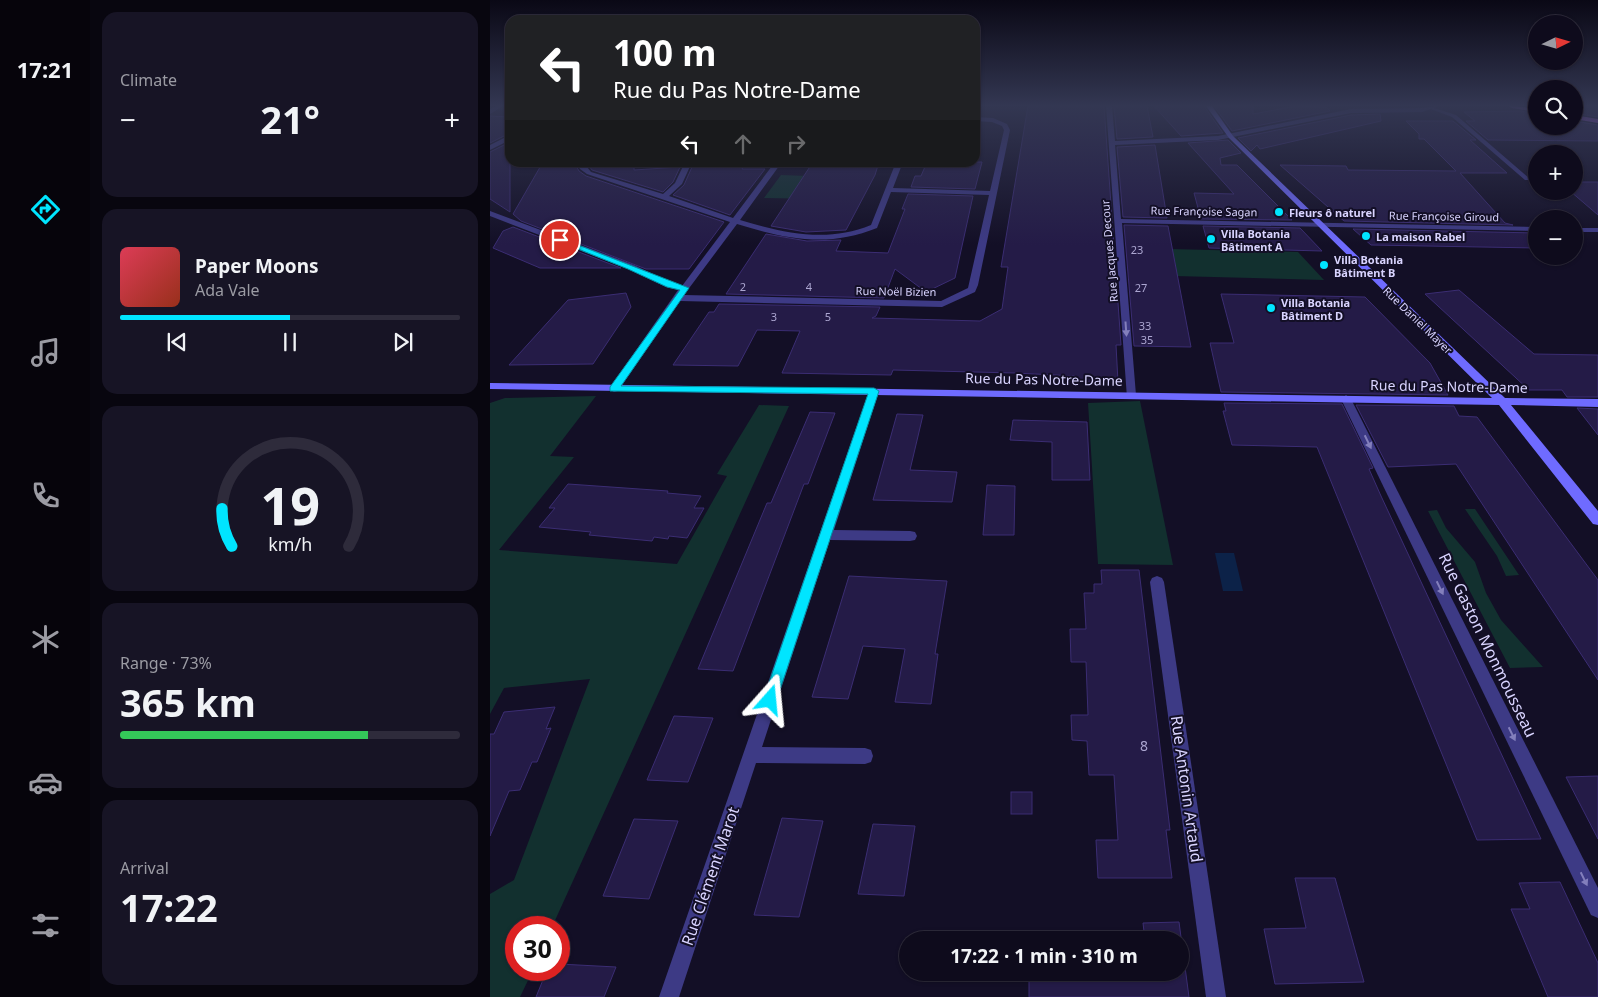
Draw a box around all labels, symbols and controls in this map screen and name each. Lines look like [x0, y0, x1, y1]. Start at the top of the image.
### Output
north arrow [1528, 15, 1582, 70]
map controls [1528, 15, 1583, 265]
text: 100 m [613, 29, 716, 76]
icon: left [530, 35, 595, 100]
text: 17:21 [17, 54, 73, 84]
text: Climate [120, 69, 177, 91]
text: Rue du Pas Notre-Dame [613, 74, 861, 104]
button: search [1528, 80, 1583, 135]
text: 21° [260, 93, 320, 145]
text: − [120, 100, 136, 138]
text: + [444, 100, 460, 138]
icon: left [676, 130, 704, 158]
icon: ahead [729, 130, 757, 158]
icon: right [782, 130, 810, 158]
button: + [1528, 145, 1583, 200]
icon: directions [28, 192, 63, 227]
street label: Rue Jacques Decour [1097, 199, 1121, 303]
street label: Rue Françoise Sagan [1150, 203, 1258, 219]
place label: Fleurs ô naturel [1289, 205, 1375, 220]
marker: Fleurs ô naturel [1273, 206, 1285, 218]
street label: Rue Françoise Giroud [1389, 208, 1499, 224]
button: − [1528, 210, 1583, 265]
pin [539, 219, 581, 261]
icon: arrive [546, 226, 574, 254]
place label: Villa Botania Bâtiment A [1221, 226, 1290, 254]
place label: La maison Rabel [1376, 229, 1465, 244]
marker: La maison Rabel [1360, 230, 1372, 242]
marker: Villa Botania Bâtiment A [1205, 233, 1217, 245]
house number: 23 [1131, 242, 1143, 257]
place label: Villa Botania Bâtiment B [1334, 252, 1403, 280]
text: Paper Moons [195, 253, 319, 279]
marker: Villa Botania Bâtiment B [1318, 259, 1330, 271]
text: Ada Vale [195, 279, 260, 301]
house number: 2 [740, 279, 746, 294]
house number: 4 [806, 279, 813, 294]
house number: 27 [1135, 280, 1147, 295]
street label: Rue Noël Bizien [856, 283, 936, 299]
street label: Rue Daniel Mayer [1380, 283, 1456, 357]
place label: Villa Botania Bâtiment D [1281, 295, 1350, 323]
marker: Villa Botania Bâtiment D [1265, 302, 1277, 314]
house number: 3 [771, 309, 777, 324]
house number: 5 [825, 309, 831, 324]
house number: 33 [1139, 318, 1151, 333]
one-way arrow [1123, 321, 1131, 337]
icon: previous [163, 328, 191, 356]
icon: pause [276, 328, 304, 356]
icon: next [389, 328, 417, 356]
house number: 35 [1141, 332, 1153, 347]
icon: music [28, 335, 63, 370]
street label: Rue du Pas Notre-Dame [965, 368, 1123, 390]
street label: Rue du Pas Notre-Dame [1370, 375, 1528, 397]
one-way arrow [1364, 435, 1372, 449]
text: 19 [260, 469, 320, 540]
icon: phone [28, 478, 63, 513]
text: km/h [268, 532, 312, 556]
street label: Rue Gaston Monmousseau [1434, 549, 1542, 741]
one-way arrow [1436, 581, 1444, 595]
icon: climate [28, 622, 63, 657]
text: Range · 73% [120, 652, 212, 674]
position arrow [743, 673, 795, 725]
text: 365 km [120, 676, 256, 728]
street label: Rue Antonin Artaud [1166, 714, 1208, 864]
one-way arrow [1508, 726, 1516, 741]
house number: 8 [1140, 736, 1148, 755]
icon: car [28, 765, 63, 800]
street label: Rue Clément Marot [676, 804, 744, 948]
text: Arrival [120, 857, 169, 879]
one-way arrow [1580, 872, 1588, 886]
text: 17:22 [120, 881, 218, 933]
icon: filters [28, 908, 63, 943]
speed limit sign: 30 [505, 916, 570, 981]
text: 17:22 · 1 min · 310 m [950, 943, 1138, 969]

